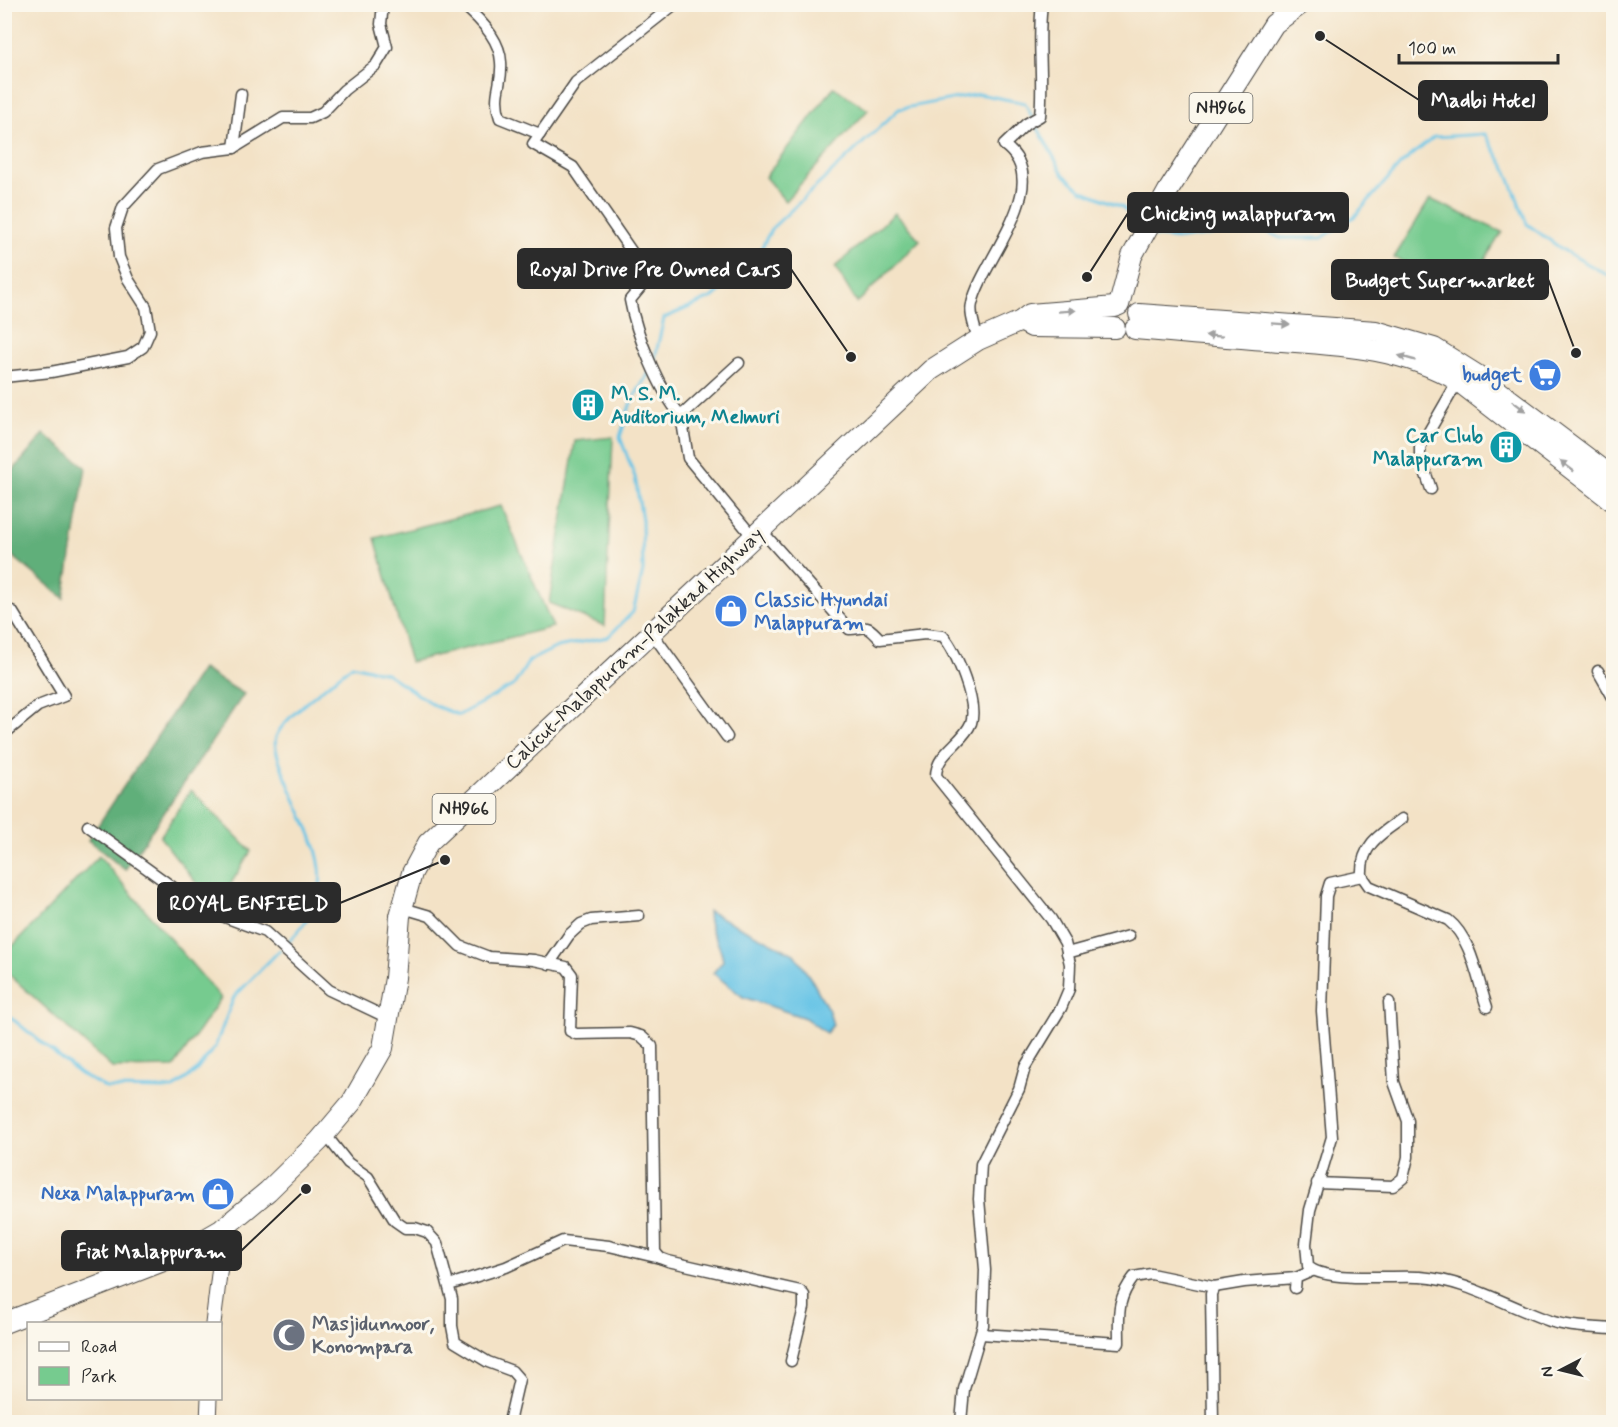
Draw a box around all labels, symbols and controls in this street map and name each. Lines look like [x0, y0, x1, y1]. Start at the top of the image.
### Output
scale bar [1399, 27, 1558, 65]
text: 100 m [1408, 37, 1456, 61]
callout: Madbi Hotel [1419, 81, 1547, 120]
text: Madbi Hotel [1431, 87, 1535, 115]
road number: NH966 [1190, 93, 1252, 123]
callout: Chicking malappuram [1128, 193, 1348, 232]
text: Chicking malappuram [1140, 200, 1336, 230]
callout: Royal Drive Pre Owned Cars [518, 249, 791, 288]
text: Royal Drive Pre Owned Cars [530, 256, 781, 284]
callout: Budget Supermarket [1332, 260, 1548, 299]
text: Budget Supermarket [1345, 267, 1535, 297]
one-way arrow [1057, 306, 1076, 315]
one-way arrow [1272, 320, 1291, 329]
one-way arrow [1204, 332, 1223, 341]
one-way arrow [1398, 353, 1416, 362]
supermarket icon: budget [1527, 357, 1563, 393]
place label: budget [1462, 362, 1523, 391]
place label: M. S. M. Auditorium, Melmuri [611, 381, 780, 431]
building icon: M. S. M. Auditorium, Melmuri [570, 387, 606, 423]
one-way arrow [1510, 400, 1526, 412]
place label: Car Club Malappuram [1373, 423, 1483, 473]
building icon: Car Club Malappuram [1488, 429, 1524, 465]
one-way arrow [1560, 461, 1575, 473]
street label: Calicut-Malappuram-Palakkad Highway [500, 522, 770, 776]
place label: Classic Hyundai Malappuram [754, 587, 888, 637]
shop icon: Classic Hyundai Malappuram [713, 593, 749, 629]
road number: NH966 [432, 794, 496, 824]
callout: ROYAL ENFIELD [158, 883, 340, 922]
text: ROYAL ENFIELD [169, 890, 329, 918]
shop icon: Nexa Malappuram [200, 1176, 236, 1212]
place label: Nexa Malappuram [41, 1181, 195, 1208]
callout: Fiat Malappuram [62, 1231, 241, 1270]
text: Fiat Malappuram [76, 1238, 226, 1266]
place label: Masjidunnoor, Konompara [312, 1311, 435, 1361]
mosque icon: Masjidunnoor, Konompara [271, 1317, 307, 1353]
legend [27, 1322, 222, 1400]
text: Road [81, 1335, 117, 1359]
north arrow [1531, 1340, 1591, 1400]
text: Park [81, 1365, 117, 1389]
text: N [1537, 1365, 1559, 1378]

